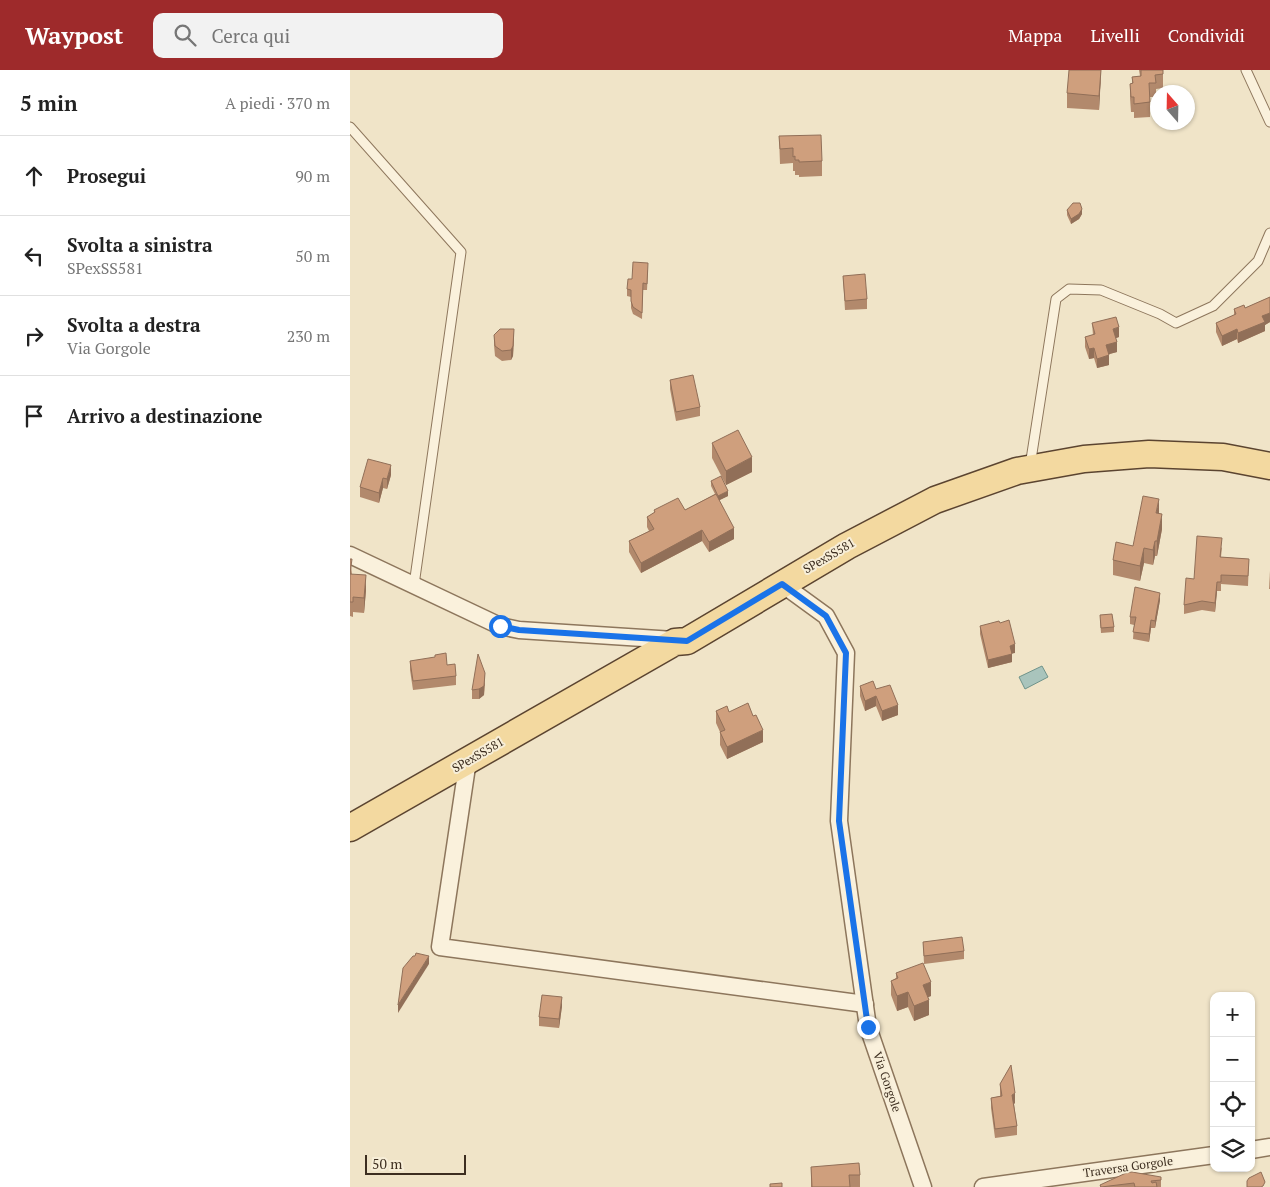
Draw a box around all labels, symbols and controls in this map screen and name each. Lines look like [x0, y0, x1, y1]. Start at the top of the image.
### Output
search box [153, 13, 503, 58]
text: Waypost [25, 19, 123, 51]
icon: search [171, 21, 199, 49]
text: Cerca qui [211, 23, 290, 48]
text: Mappa [1008, 23, 1062, 47]
text: Livelli [1090, 23, 1140, 47]
text: Condividi [1168, 23, 1245, 47]
north arrow [1150, 85, 1195, 130]
text: 5 min [20, 89, 77, 117]
text: A piedi · 370 m [225, 92, 330, 114]
icon: ahead [20, 162, 48, 190]
text: Prosegui [67, 163, 146, 188]
text: 90 m [295, 165, 330, 187]
text: Svolta a sinistra [67, 232, 213, 257]
icon: left [20, 242, 48, 270]
text: 50 m [295, 245, 330, 267]
text: SPexSS581 [67, 257, 143, 279]
text: Svolta a destra [67, 312, 201, 337]
icon: right [20, 322, 48, 350]
text: 230 m [287, 325, 330, 347]
text: Via Gorgole [67, 337, 151, 359]
icon: arrive [20, 402, 48, 430]
text: Arrivo a destinazione [67, 403, 262, 428]
street label: SPexSS581 [800, 535, 857, 576]
route start [489, 615, 512, 638]
street label: SPexSS581 [449, 734, 506, 775]
map controls [1210, 992, 1255, 1172]
button: + [1210, 992, 1255, 1037]
route end [857, 1016, 880, 1039]
button: − [1210, 1037, 1255, 1082]
street label: Via Gorgole [870, 1050, 905, 1114]
button: locate [1210, 1082, 1255, 1127]
button: layers [1210, 1127, 1255, 1172]
scale bar [365, 1152, 466, 1175]
street label: Traversa Gorgole [1082, 1153, 1174, 1180]
text: 50 m [372, 1154, 402, 1173]

